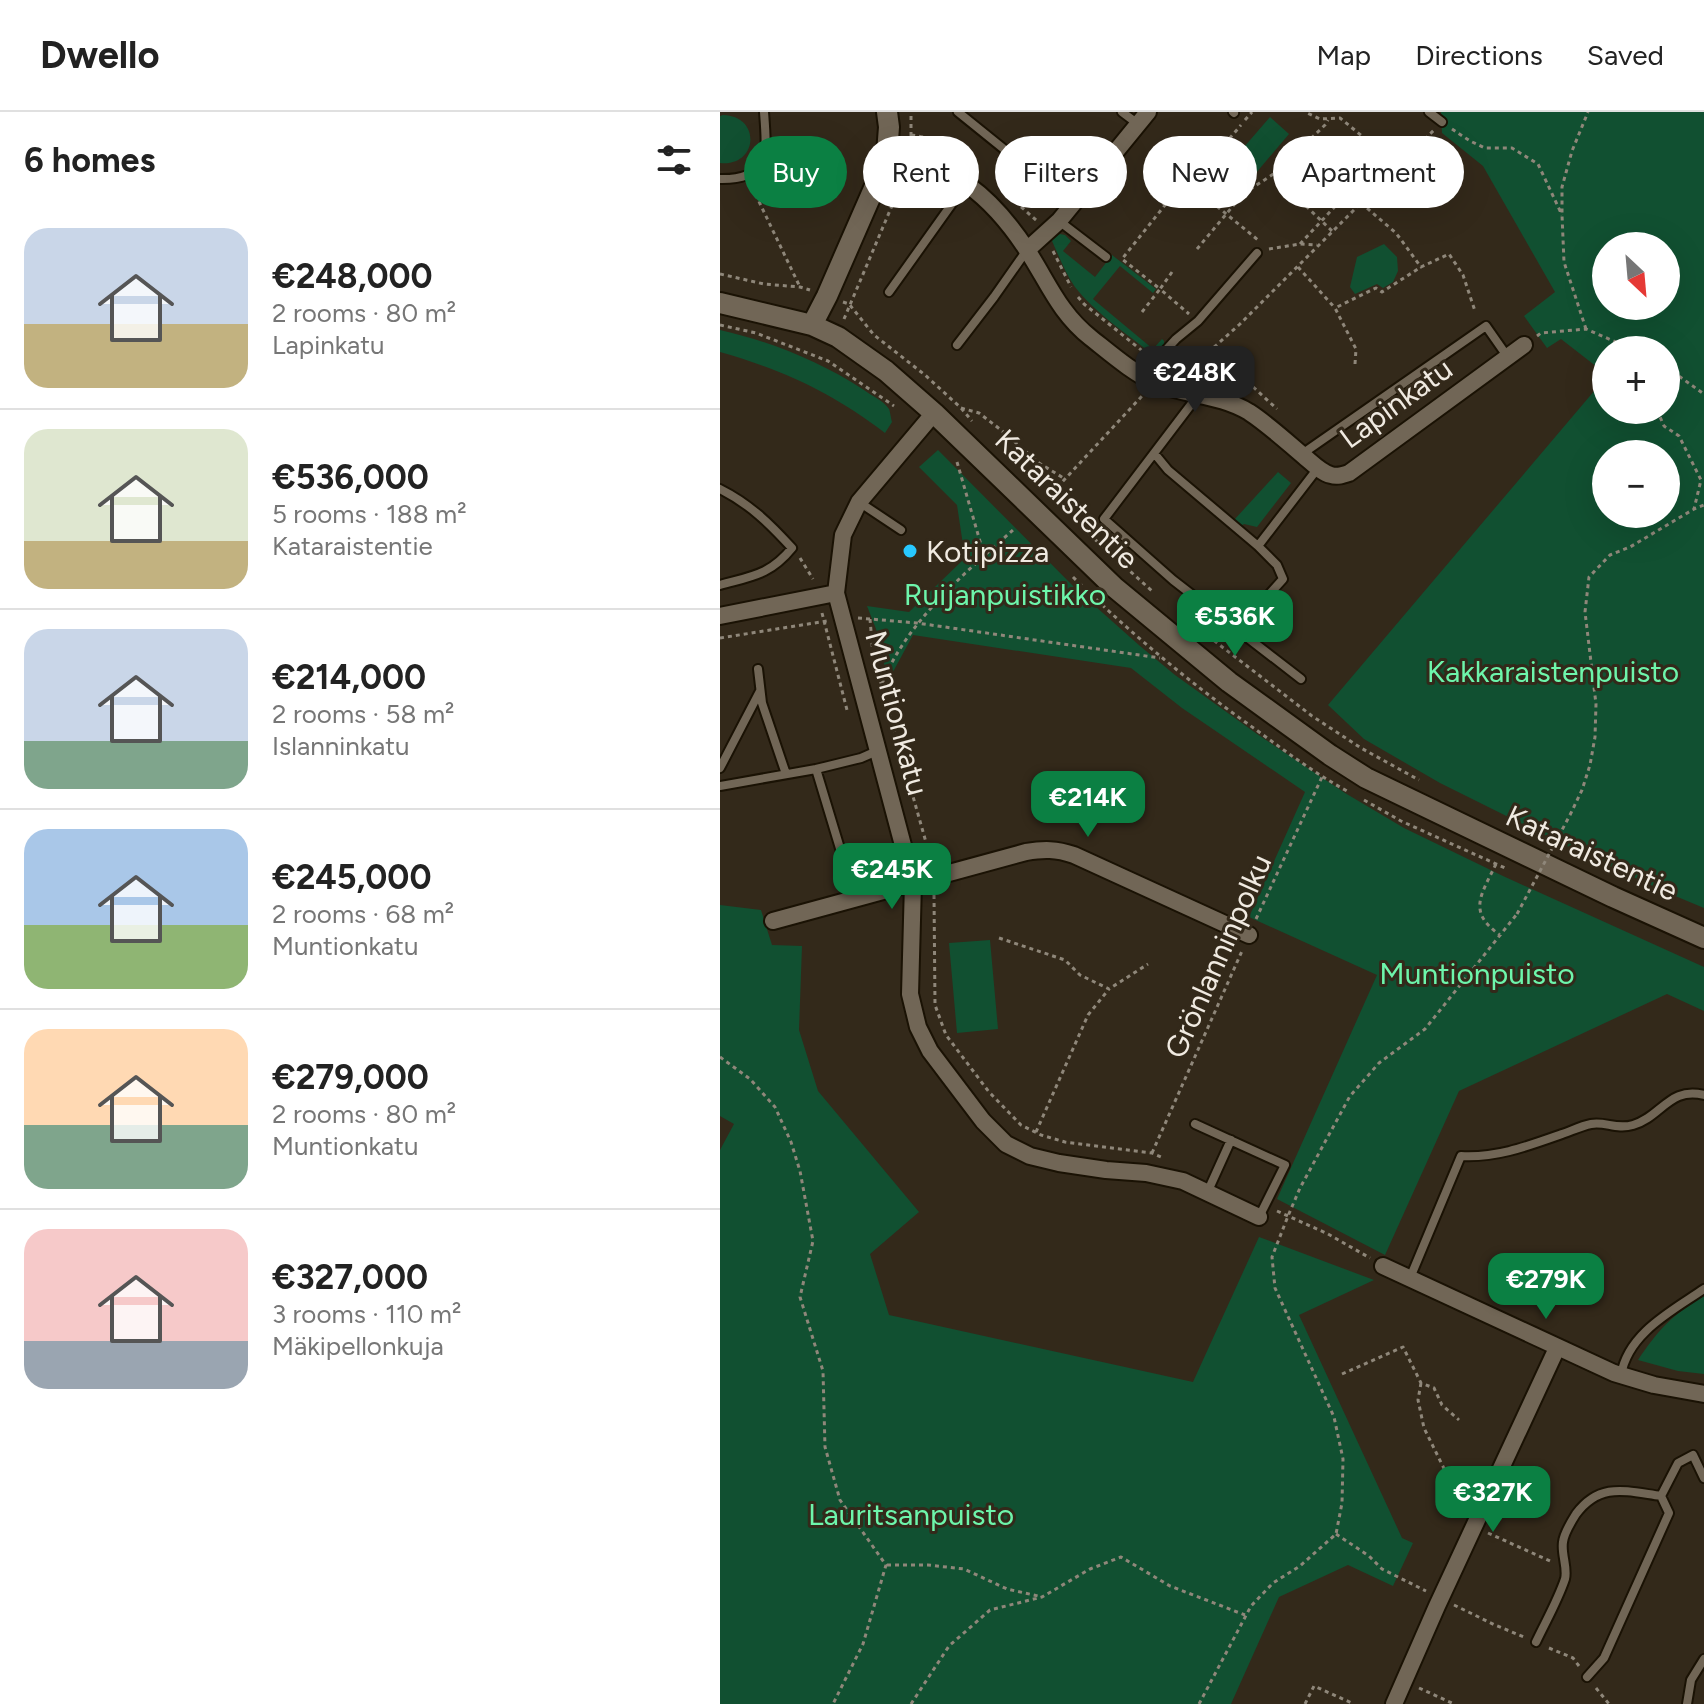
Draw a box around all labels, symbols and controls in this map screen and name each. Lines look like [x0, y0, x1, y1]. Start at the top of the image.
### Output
text: Dwello [40, 32, 160, 78]
text: Map [1317, 38, 1371, 72]
text: Directions [1415, 38, 1543, 72]
text: Saved [1587, 38, 1664, 72]
chip: Buy [744, 136, 847, 208]
chip: Rent [863, 136, 979, 208]
chip: Filters [995, 136, 1127, 208]
chip: New [1143, 136, 1257, 208]
chip: Apartment [1273, 136, 1464, 208]
icon: filters [652, 138, 696, 182]
text: 6 homes [24, 140, 155, 181]
north arrow [1592, 232, 1680, 320]
map controls [1592, 232, 1680, 528]
text: €248,000 [272, 256, 432, 297]
icon: home [88, 260, 184, 356]
text: 2 rooms · 80 m² [272, 297, 456, 329]
text: Lapinkatu [272, 329, 385, 361]
button: + [1592, 336, 1680, 424]
pin: €248K [1139, 346, 1251, 414]
street label: Lapinkatu [1333, 350, 1459, 456]
text: €248K [1154, 356, 1236, 388]
street label: Kataraistentie [987, 421, 1147, 577]
button: − [1592, 440, 1680, 528]
text: €536,000 [272, 457, 429, 498]
icon: home [88, 461, 184, 557]
text: 5 rooms · 188 m² [272, 498, 467, 530]
text: Kataraistentie [272, 530, 433, 562]
place label: Kotipizza [926, 533, 1049, 570]
marker: Kotipizza [901, 542, 919, 560]
park label: Ruijanpuistikko [904, 576, 1106, 613]
pin: €536K [1179, 590, 1291, 658]
text: €536K [1195, 600, 1275, 632]
street label: Muntionkatu [857, 627, 937, 799]
park label: Kakkaraistenpuisto [1427, 653, 1679, 690]
text: €214,000 [272, 657, 426, 698]
icon: home [88, 661, 184, 757]
text: 2 rooms · 58 m² [272, 698, 454, 730]
text: Islanninkatu [272, 730, 410, 762]
pin: €214K [1032, 771, 1144, 839]
text: €214K [1049, 781, 1127, 813]
street label: Kataraistentie [1500, 797, 1684, 909]
pin: €245K [836, 843, 948, 911]
street label: Grönlanninpolku [1157, 848, 1279, 1064]
text: €245K [851, 853, 933, 885]
text: €245,000 [272, 857, 431, 898]
icon: home [88, 861, 184, 957]
text: 2 rooms · 68 m² [272, 898, 454, 930]
text: Muntionkatu [272, 930, 418, 962]
park label: Muntionpuisto [1379, 955, 1575, 992]
text: €279,000 [272, 1057, 429, 1098]
icon: home [88, 1061, 184, 1157]
text: 2 rooms · 80 m² [272, 1098, 456, 1130]
text: Muntionkatu [272, 1130, 418, 1162]
pin: €279K [1490, 1253, 1602, 1321]
text: €327,000 [272, 1257, 428, 1298]
icon: home [88, 1261, 184, 1357]
text: €279K [1506, 1263, 1586, 1295]
text: 3 rooms · 110 m² [272, 1298, 461, 1330]
text: Mäkipellonkuja [272, 1330, 444, 1362]
pin: €327K [1437, 1466, 1549, 1534]
text: €327K [1453, 1476, 1533, 1508]
park label: Lauritsanpuisto [808, 1496, 1014, 1533]

